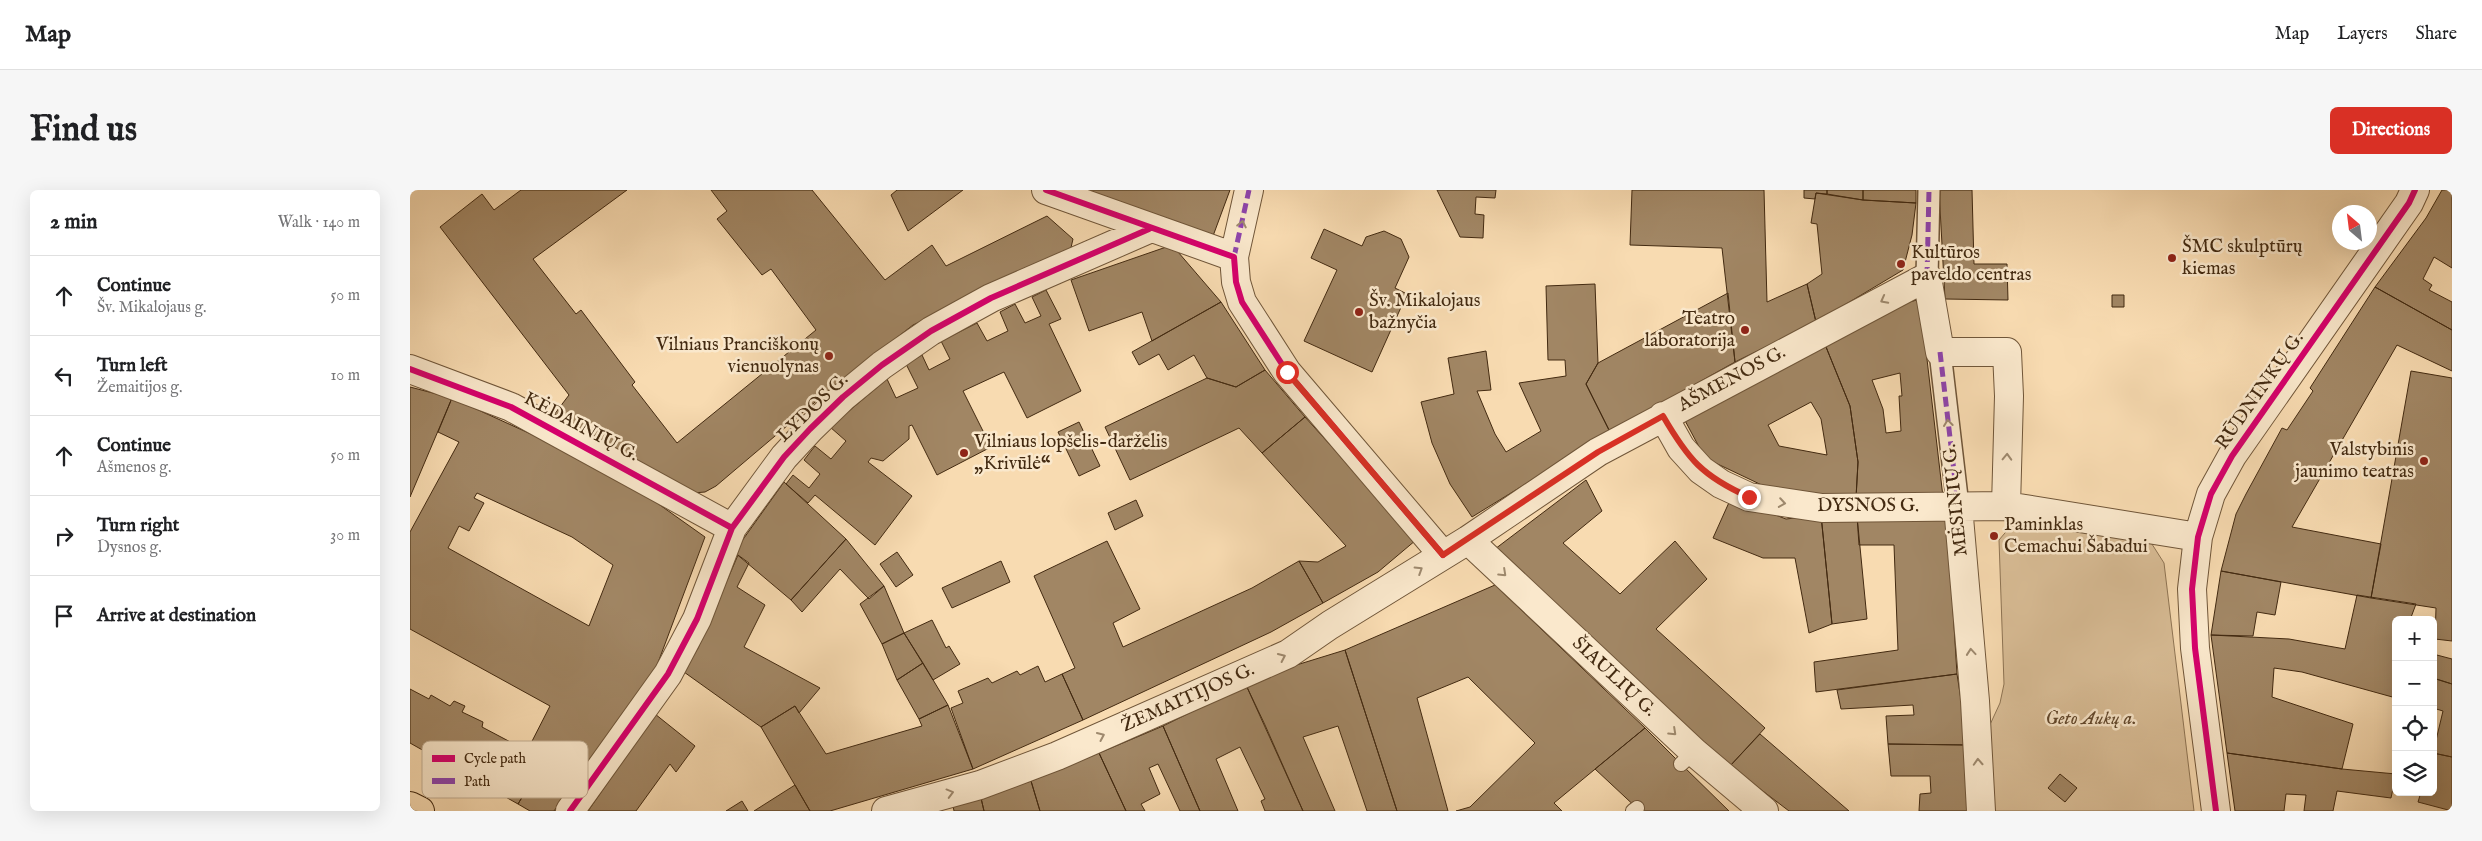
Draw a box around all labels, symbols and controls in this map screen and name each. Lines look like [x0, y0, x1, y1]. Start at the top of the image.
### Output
text: Map [25, 19, 71, 50]
text: Map [2275, 23, 2309, 46]
text: Layers [2337, 23, 2388, 46]
text: Share [2416, 23, 2457, 46]
button: Directions [2330, 107, 2452, 154]
text: Find us [30, 108, 137, 153]
north arrow [2332, 205, 2377, 250]
text: 2 min [50, 209, 97, 236]
text: Walk · 140 m [278, 213, 360, 233]
one-way arrow [1236, 219, 1247, 228]
place label: ŠMC skulptūrų kiemas [2182, 234, 2303, 281]
place label: Kultūros paveldo centras [1911, 241, 2031, 287]
marker: ŠMC skulptūrų kiemas [2166, 252, 2178, 264]
marker: Kultūros paveldo centras [1895, 258, 1907, 270]
text: Continue [97, 274, 171, 298]
icon: ahead [50, 282, 78, 310]
text: 50 m [331, 286, 360, 306]
place label: Šv. Mikalojaus bažnyčia [1369, 288, 1481, 335]
one-way arrow [1880, 293, 1889, 303]
text: Šv. Mikalojaus g. [97, 298, 206, 318]
marker: Šv. Mikalojaus bažnyčia [1353, 306, 1365, 318]
place label: Teatro laboratorija [1645, 307, 1736, 353]
marker: Teatro laboratorija [1739, 324, 1751, 336]
street label: RŪDNINKŲ G. [2210, 327, 2310, 455]
place label: Vilniaus Pranciškonų vienuolynas [655, 333, 819, 379]
street label: AŠMENOS G. [1673, 340, 1790, 418]
marker: Vilniaus Pranciškonų vienuolynas [823, 350, 835, 362]
text: Turn left [97, 354, 168, 378]
route start [1276, 361, 1299, 384]
icon: left [50, 362, 78, 390]
text: 10 m [330, 366, 360, 386]
street label: LYDOS G. [772, 368, 854, 448]
text: Žemaitijos g. [97, 378, 182, 398]
street label: KĖDAINIŲ G. [519, 386, 643, 467]
one-way arrow [1943, 418, 1954, 426]
place label: Vilniaus lopšelis-darželis „Krivūlė“ [973, 430, 1167, 476]
text: Continue [97, 434, 171, 458]
place label: Valstybinis jaunimo teatras [2293, 438, 2414, 484]
icon: ahead [50, 442, 78, 470]
street label: MĖSINIŲ G. [1937, 443, 1974, 557]
text: 50 m [331, 446, 360, 466]
marker: Vilniaus lopšelis-darželis „Krivūlė“ [958, 447, 970, 459]
one-way arrow [2002, 453, 2013, 461]
marker: Valstybinis jaunimo teatras [2418, 455, 2430, 467]
text: Ašmenos g. [97, 458, 171, 478]
route end [1738, 486, 1761, 509]
street label: DYSNOS G. [1817, 494, 1919, 518]
one-way arrow [1778, 498, 1787, 508]
place label: Paminklas Cemachui Šabadui [2004, 513, 2148, 559]
text: Turn right [97, 514, 179, 538]
icon: right [50, 522, 78, 550]
text: 30 m [330, 526, 360, 546]
marker: Paminklas Cemachui Šabadui [1988, 530, 2000, 542]
text: Dysnos g. [97, 538, 162, 558]
one-way arrow [1414, 567, 1423, 576]
one-way arrow [1498, 567, 1507, 576]
icon: arrive [50, 602, 78, 630]
text: Arrive at destination [97, 604, 256, 628]
map controls [2392, 616, 2437, 796]
button: + [2392, 616, 2437, 661]
street label: ŠIAULIŲ G. [1567, 631, 1662, 722]
one-way arrow [1965, 648, 1976, 656]
one-way arrow [1277, 652, 1286, 663]
street label: ŽEMAITIJOS G. [1118, 658, 1258, 738]
button: − [2392, 661, 2437, 706]
button: locate [2392, 706, 2437, 751]
park label: Geto Aukų a. [2045, 707, 2137, 731]
one-way arrow [1668, 726, 1677, 735]
one-way arrow [1096, 732, 1105, 743]
legend [422, 741, 588, 798]
text: Cycle path [464, 750, 526, 768]
button: layers [2392, 751, 2437, 796]
one-way arrow [1973, 758, 1984, 766]
text: Path [464, 773, 491, 791]
one-way arrow [945, 789, 953, 799]

